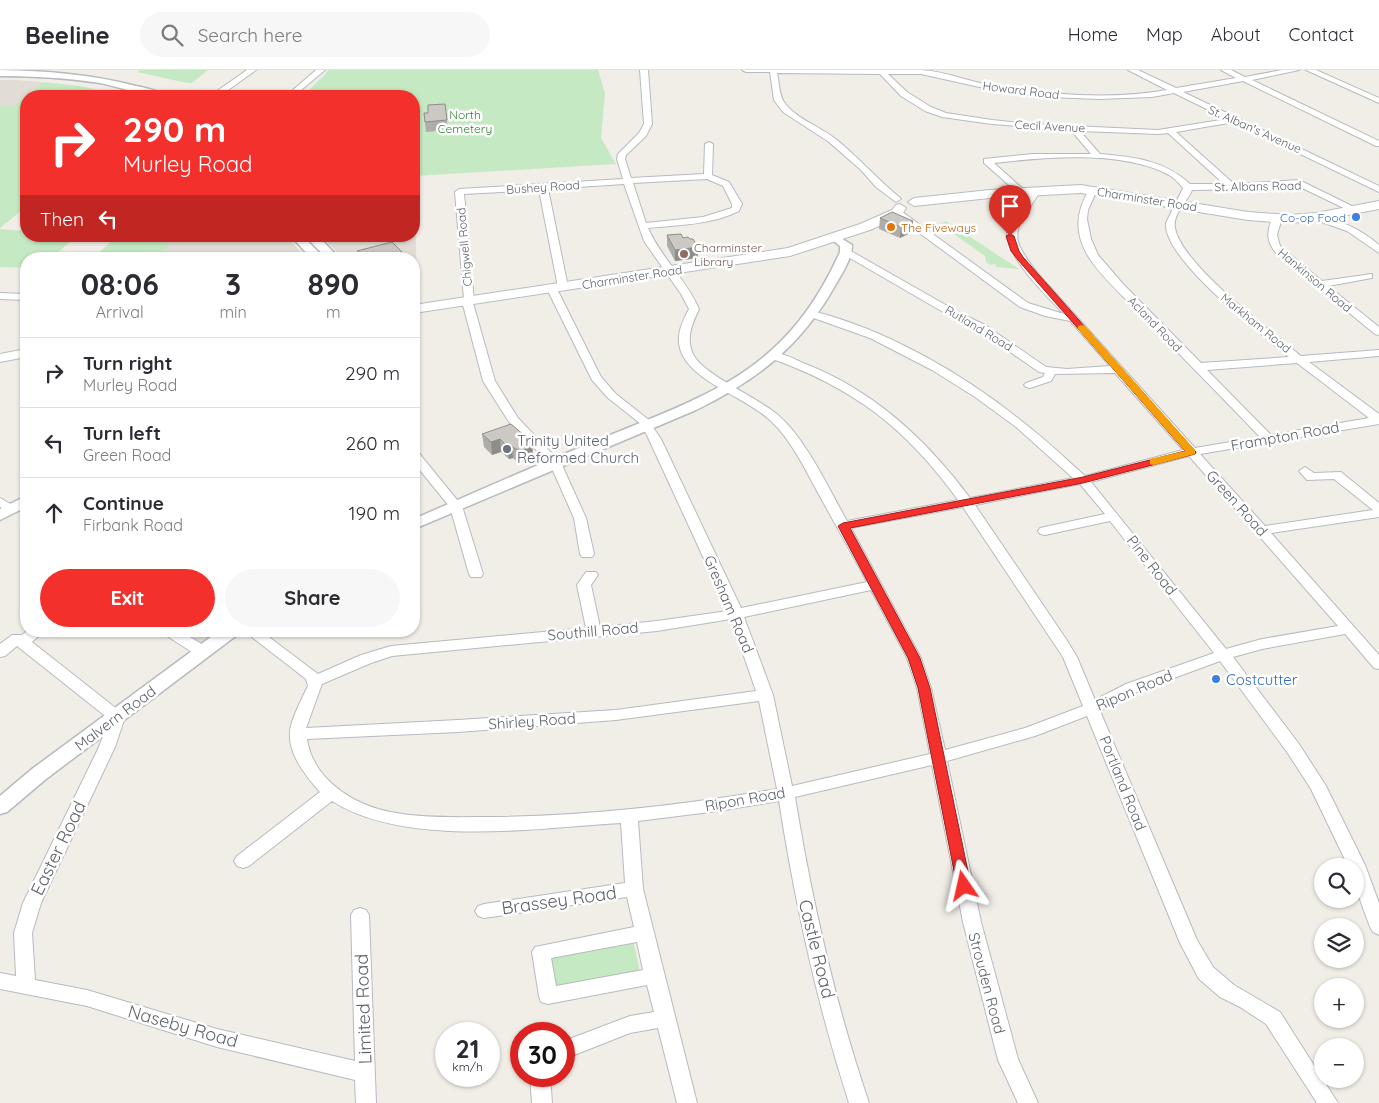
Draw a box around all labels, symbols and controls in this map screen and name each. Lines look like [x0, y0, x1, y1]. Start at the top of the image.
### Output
search box [140, 12, 490, 57]
text: Beeline [25, 20, 110, 50]
icon: search [158, 21, 186, 49]
text: Search here [198, 23, 303, 47]
text: Home [1068, 23, 1118, 46]
text: Map [1146, 23, 1183, 46]
text: About [1211, 23, 1261, 46]
text: Contact [1289, 23, 1354, 46]
street label: Howard Road [982, 78, 1060, 102]
street label: St. Alban's Avenue [1206, 102, 1304, 156]
text: 290 m [123, 107, 226, 151]
park label: North Cemetery [438, 107, 492, 136]
icon: right [40, 110, 105, 175]
street label: Cecil Avenue [1014, 117, 1086, 135]
text: Murley Road [123, 150, 252, 178]
street label: Bushey Road [506, 177, 580, 197]
street label: St. Albans Road [1214, 178, 1302, 194]
street label: Charminster Road [1096, 184, 1198, 214]
pin [989, 185, 1031, 236]
icon: arrive [996, 192, 1024, 220]
icon: left [94, 205, 122, 233]
text: Then [40, 207, 84, 231]
street label: Chigwell Road [453, 207, 475, 287]
place label: Co-op Food [1280, 210, 1346, 225]
marker: Co-op Food [1350, 211, 1362, 223]
place label: The Fiveways [901, 220, 977, 235]
marker: The Fiveways [885, 221, 897, 233]
place label: Charminster Library [694, 240, 762, 269]
street label: Hankinson Road [1275, 245, 1355, 315]
marker: Charminster Library [678, 248, 690, 260]
street label: Charminster Road [581, 262, 683, 292]
text: 08:06 [81, 265, 159, 303]
text: 3 [225, 265, 241, 303]
text: 890 [307, 265, 359, 303]
street label: Markham Road [1218, 290, 1294, 356]
street label: Acland Road [1125, 293, 1185, 355]
text: Arrival [96, 302, 144, 322]
text: min [219, 302, 247, 322]
text: m [326, 302, 341, 322]
street label: Rutland Road [943, 302, 1015, 354]
text: Turn right [83, 351, 172, 375]
icon: right [40, 359, 68, 387]
text: 290 m [345, 361, 400, 385]
text: Murley Road [83, 375, 177, 395]
street label: Frampton Road [1229, 417, 1341, 455]
text: Turn left [83, 421, 161, 445]
icon: left [40, 429, 68, 457]
text: 260 m [345, 431, 400, 455]
place label: Trinity United Reformed Church [517, 431, 639, 467]
marker: Trinity United Reformed Church [501, 443, 513, 455]
text: Green Road [83, 445, 171, 465]
street label: Green Road [1202, 466, 1272, 540]
text: Continue [83, 491, 164, 515]
icon: ahead [40, 499, 68, 527]
text: 190 m [349, 501, 400, 525]
text: Firbank Road [83, 515, 183, 535]
street label: Pine Road [1123, 531, 1181, 599]
street label: Gresham Road [700, 552, 758, 656]
button: Exit [40, 569, 215, 627]
button: Share [225, 569, 400, 627]
street label: Southill Road [547, 618, 639, 644]
street label: Ripon Road [1093, 665, 1175, 715]
place label: Costcutter [1226, 670, 1298, 689]
marker: Costcutter [1210, 673, 1222, 685]
street label: Malvern Road [71, 681, 159, 755]
street label: Shirley Road [488, 708, 576, 734]
street label: Portland Road [1095, 733, 1151, 833]
street label: Ripon Road [703, 783, 787, 815]
street label: Easter Road [25, 797, 91, 899]
map controls [1314, 858, 1364, 1088]
button: search [1314, 858, 1364, 908]
position arrow [937, 859, 989, 911]
street label: Brassey Road [500, 881, 618, 919]
street label: Castle Road [794, 897, 840, 1001]
button: layers [1314, 918, 1364, 968]
street label: Strouden Road [964, 930, 1010, 1036]
street label: Limited Road [350, 953, 376, 1065]
button: + [1314, 978, 1364, 1028]
street label: Naseby Road [125, 999, 241, 1053]
speed limit sign: 30 [510, 1022, 575, 1087]
text: 21 [456, 1033, 479, 1064]
button: − [1314, 1038, 1364, 1088]
text: km/h [452, 1059, 483, 1074]

